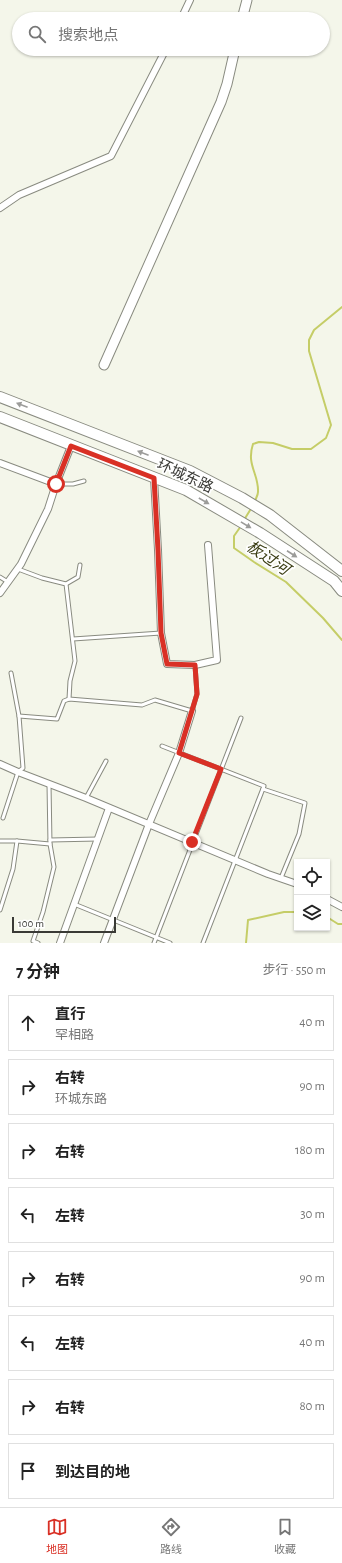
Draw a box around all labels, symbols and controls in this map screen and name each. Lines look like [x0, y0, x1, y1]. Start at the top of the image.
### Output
search box [12, 12, 330, 56]
icon: search [26, 23, 48, 45]
text: 搜索地点 [58, 28, 118, 43]
one-way arrow [15, 402, 27, 408]
one-way arrow [136, 449, 148, 455]
street label: 环城东路 [155, 456, 216, 495]
route start [47, 475, 65, 493]
one-way arrow [199, 497, 210, 504]
one-way arrow [240, 521, 251, 528]
water label: 板过河 [244, 537, 295, 580]
one-way arrow [287, 551, 298, 558]
route end [183, 833, 201, 851]
map controls [294, 859, 330, 931]
button: locate [294, 859, 330, 895]
button: layers [294, 895, 330, 931]
scale bar [12, 915, 116, 934]
text: 100 m [18, 918, 44, 929]
text: 7 分钟 [16, 963, 60, 980]
text: 步行 · 550 m [262, 964, 326, 977]
text: 直行 [55, 1007, 85, 1022]
icon: ahead [17, 1012, 39, 1034]
text: 40 m [299, 1016, 325, 1029]
text: 罕相路 [55, 1029, 94, 1042]
text: 右转 [55, 1071, 85, 1086]
icon: right [17, 1076, 39, 1098]
text: 90 m [299, 1080, 325, 1093]
text: 环城东路 [55, 1093, 107, 1106]
icon: right [17, 1140, 39, 1162]
text: 180 m [295, 1144, 325, 1157]
text: 右转 [55, 1145, 85, 1160]
icon: left [17, 1204, 39, 1226]
text: 30 m [300, 1208, 325, 1221]
text: 左转 [55, 1209, 85, 1224]
icon: right [17, 1268, 39, 1290]
text: 90 m [299, 1272, 325, 1285]
text: 右转 [55, 1273, 85, 1288]
icon: left [17, 1332, 39, 1354]
text: 40 m [299, 1336, 325, 1349]
text: 左转 [55, 1337, 85, 1352]
icon: right [17, 1396, 39, 1418]
text: 80 m [299, 1400, 325, 1413]
text: 右转 [55, 1401, 85, 1416]
icon: arrive [17, 1460, 39, 1482]
text: 到达目的地 [55, 1465, 130, 1480]
tab: 地图 [46, 1516, 68, 1556]
tab: 路线 [160, 1516, 182, 1556]
tab: 收藏 [274, 1516, 296, 1556]

